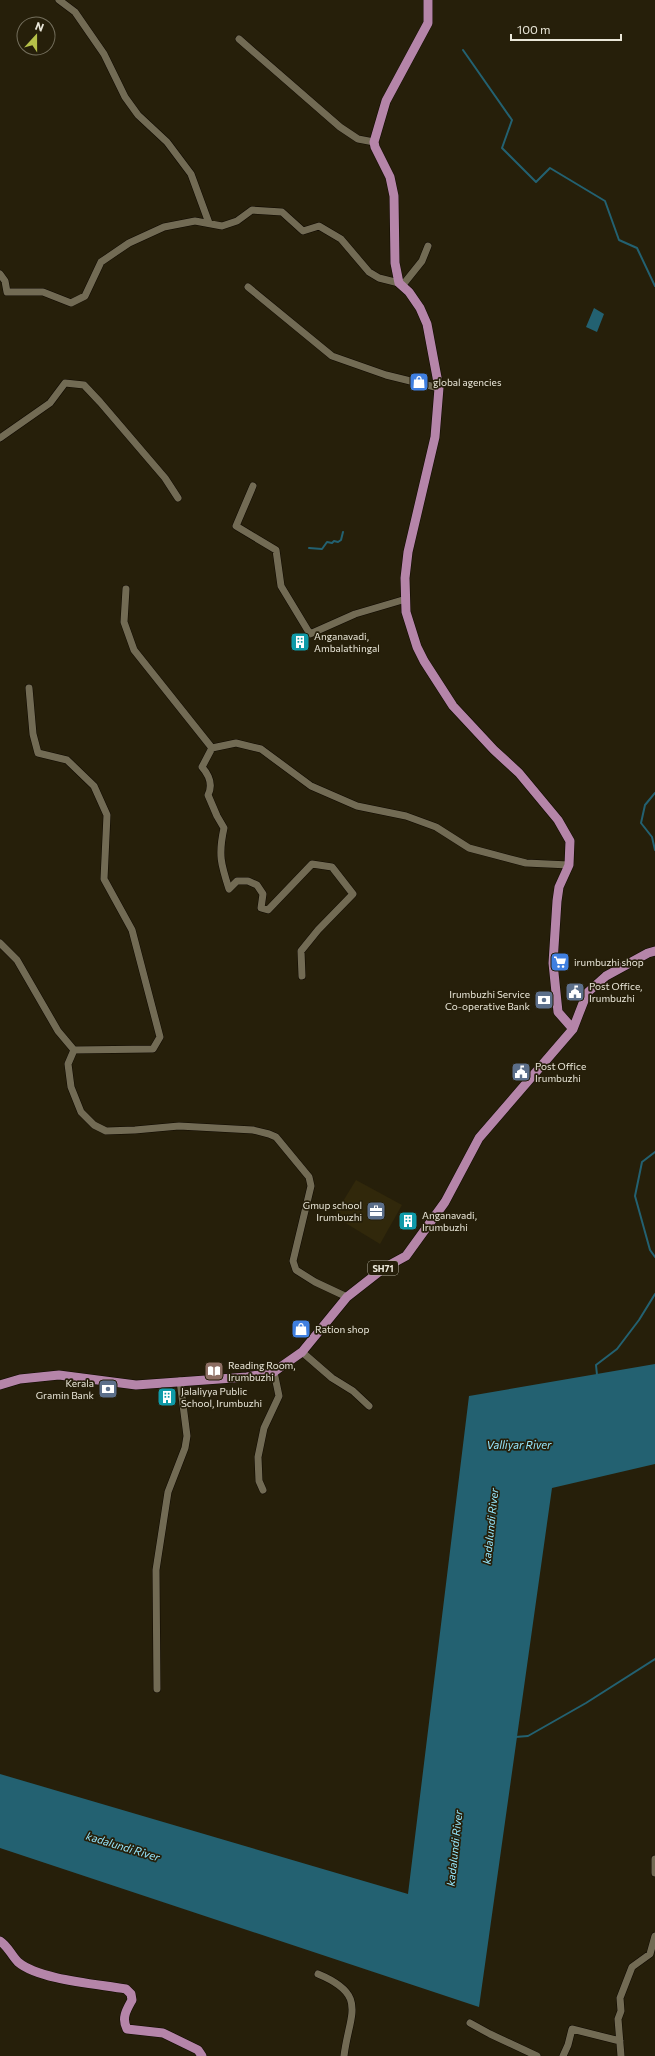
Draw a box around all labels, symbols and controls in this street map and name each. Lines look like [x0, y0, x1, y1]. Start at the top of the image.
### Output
north arrow [16, 16, 56, 56]
scale bar [511, 16, 621, 42]
text: N [34, 19, 46, 34]
text: 100 m [517, 22, 551, 36]
shop icon: global agencies [408, 371, 430, 393]
place label: global agencies [433, 376, 502, 388]
place label: Anganavadi, Ambalathingal [314, 630, 380, 654]
building icon: Anganavadi, Ambalathingal [289, 631, 311, 653]
supermarket icon: irumbuzhi shop [549, 951, 571, 973]
place label: irumbuzhi shop [574, 956, 644, 968]
place label: Post Office, Irumbuzhi [589, 980, 642, 1004]
public building icon: Post Office, Irumbuzhi [564, 981, 586, 1003]
place label: Irumbuzhi Service Co-operative Bank [445, 988, 531, 1012]
bank icon: Irumbuzhi Service Co-operative Bank [533, 989, 555, 1011]
place label: Post Office Irumbuzhi [535, 1060, 586, 1084]
public building icon: Post Office Irumbuzhi [510, 1061, 532, 1083]
place label: Gmup school Irumbuzhi [303, 1199, 362, 1223]
office icon: Gmup school Irumbuzhi [365, 1200, 387, 1222]
place label: Anganavadi, Irumbuzhi [422, 1209, 477, 1233]
building icon: Anganavadi, Irumbuzhi [397, 1210, 419, 1232]
road number: SH71 [368, 1261, 398, 1275]
shop icon: Ration shop [290, 1318, 312, 1340]
place label: Ration shop [315, 1323, 369, 1335]
place label: Reading Room, Irumbuzhi [228, 1359, 296, 1383]
library icon: Reading Room, Irumbuzhi [203, 1360, 225, 1382]
place label: Kerala Gramin Bank [36, 1377, 95, 1401]
bank icon: Kerala Gramin Bank [97, 1378, 119, 1400]
place label: Jalaliyya Public School, Irumbuzhi [181, 1385, 262, 1409]
building icon: Jalaliyya Public School, Irumbuzhi [156, 1386, 178, 1408]
water label: Valliyar River [487, 1438, 552, 1451]
water label: kadalundi River [480, 1487, 501, 1565]
water label: kadalundi River [444, 1809, 465, 1887]
water label: kadalundi River [85, 1829, 162, 1864]

